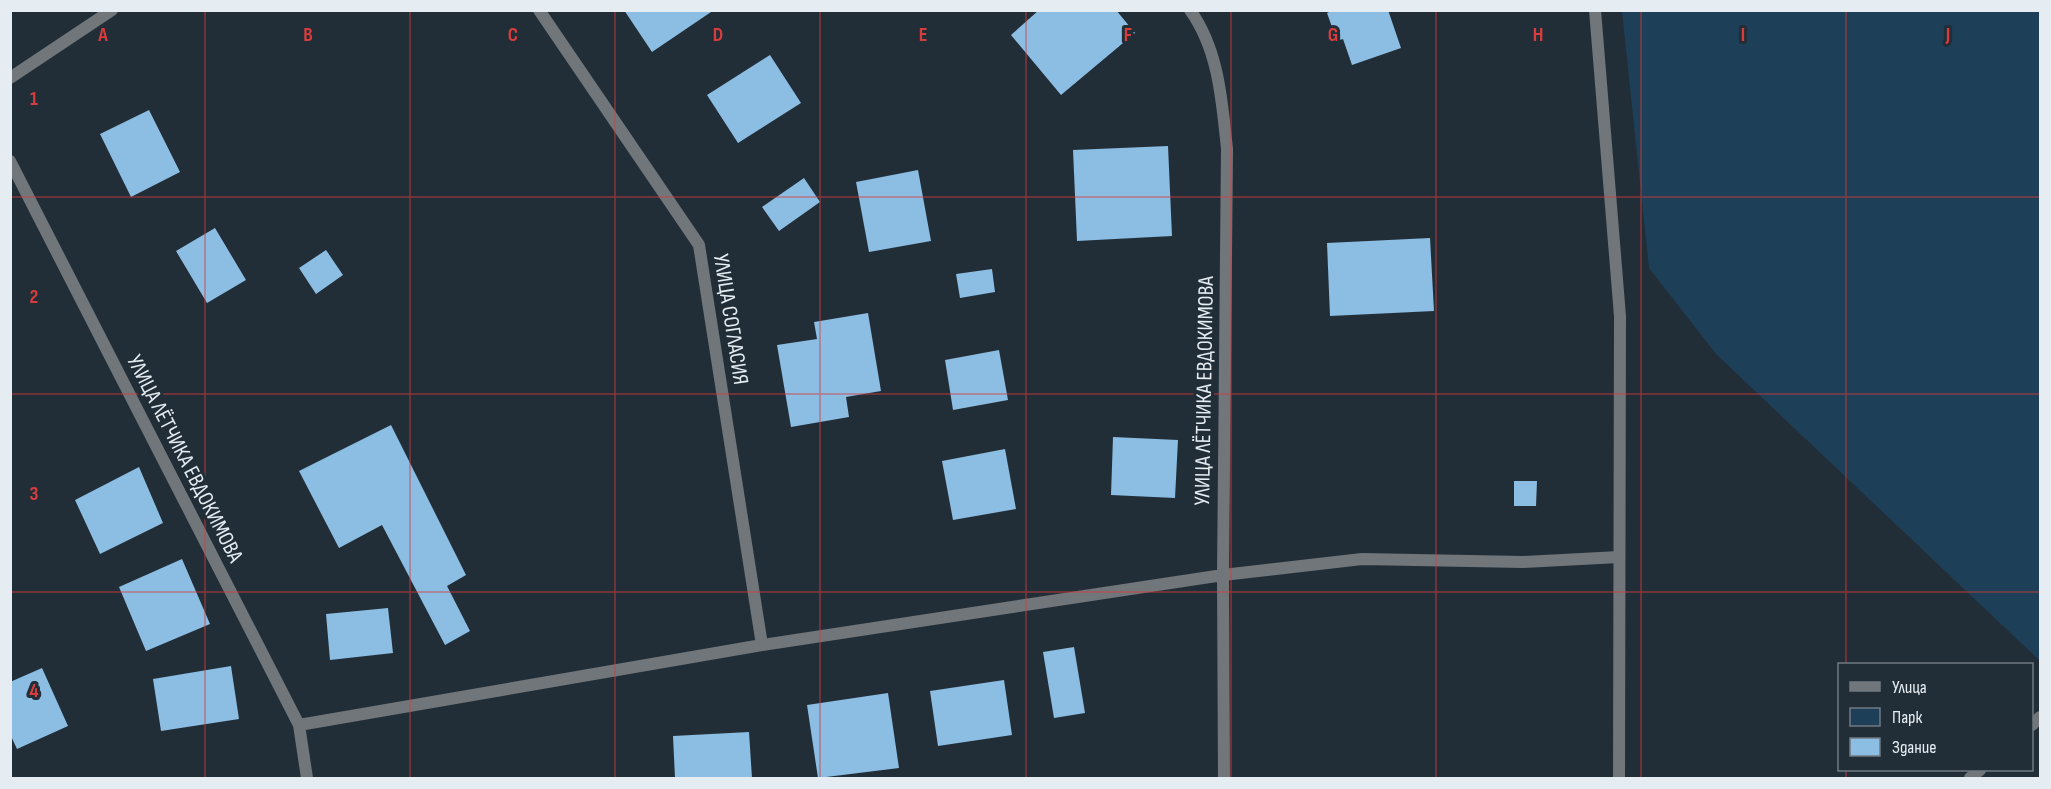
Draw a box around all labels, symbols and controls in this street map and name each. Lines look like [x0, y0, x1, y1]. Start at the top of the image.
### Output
text: A [97, 23, 108, 47]
text: B [303, 23, 313, 47]
text: C [508, 23, 518, 47]
text: D [713, 23, 723, 47]
text: E [919, 23, 927, 47]
text: F [1124, 23, 1132, 47]
text: G [1328, 23, 1338, 47]
text: H [1533, 23, 1543, 47]
text: I [1741, 23, 1745, 47]
text: J [1945, 23, 1950, 47]
text: 1 [30, 87, 38, 111]
street label: УЛИЦА СОГЛАСИЯ [707, 252, 754, 387]
street label: УЛИЦА ЛЁТЧИКА ЕВДОКИМОВА [1189, 276, 1220, 506]
text: 2 [30, 285, 38, 309]
street label: УЛИЦА ЛЁТЧИКА ЕВДОКИМОВА [121, 350, 249, 568]
text: 3 [30, 482, 39, 506]
legend [1838, 663, 2033, 771]
text: Улица [1892, 677, 1927, 698]
text: 4 [29, 679, 39, 703]
text: Парк [1892, 707, 1923, 728]
text: Здание [1892, 737, 1937, 758]

